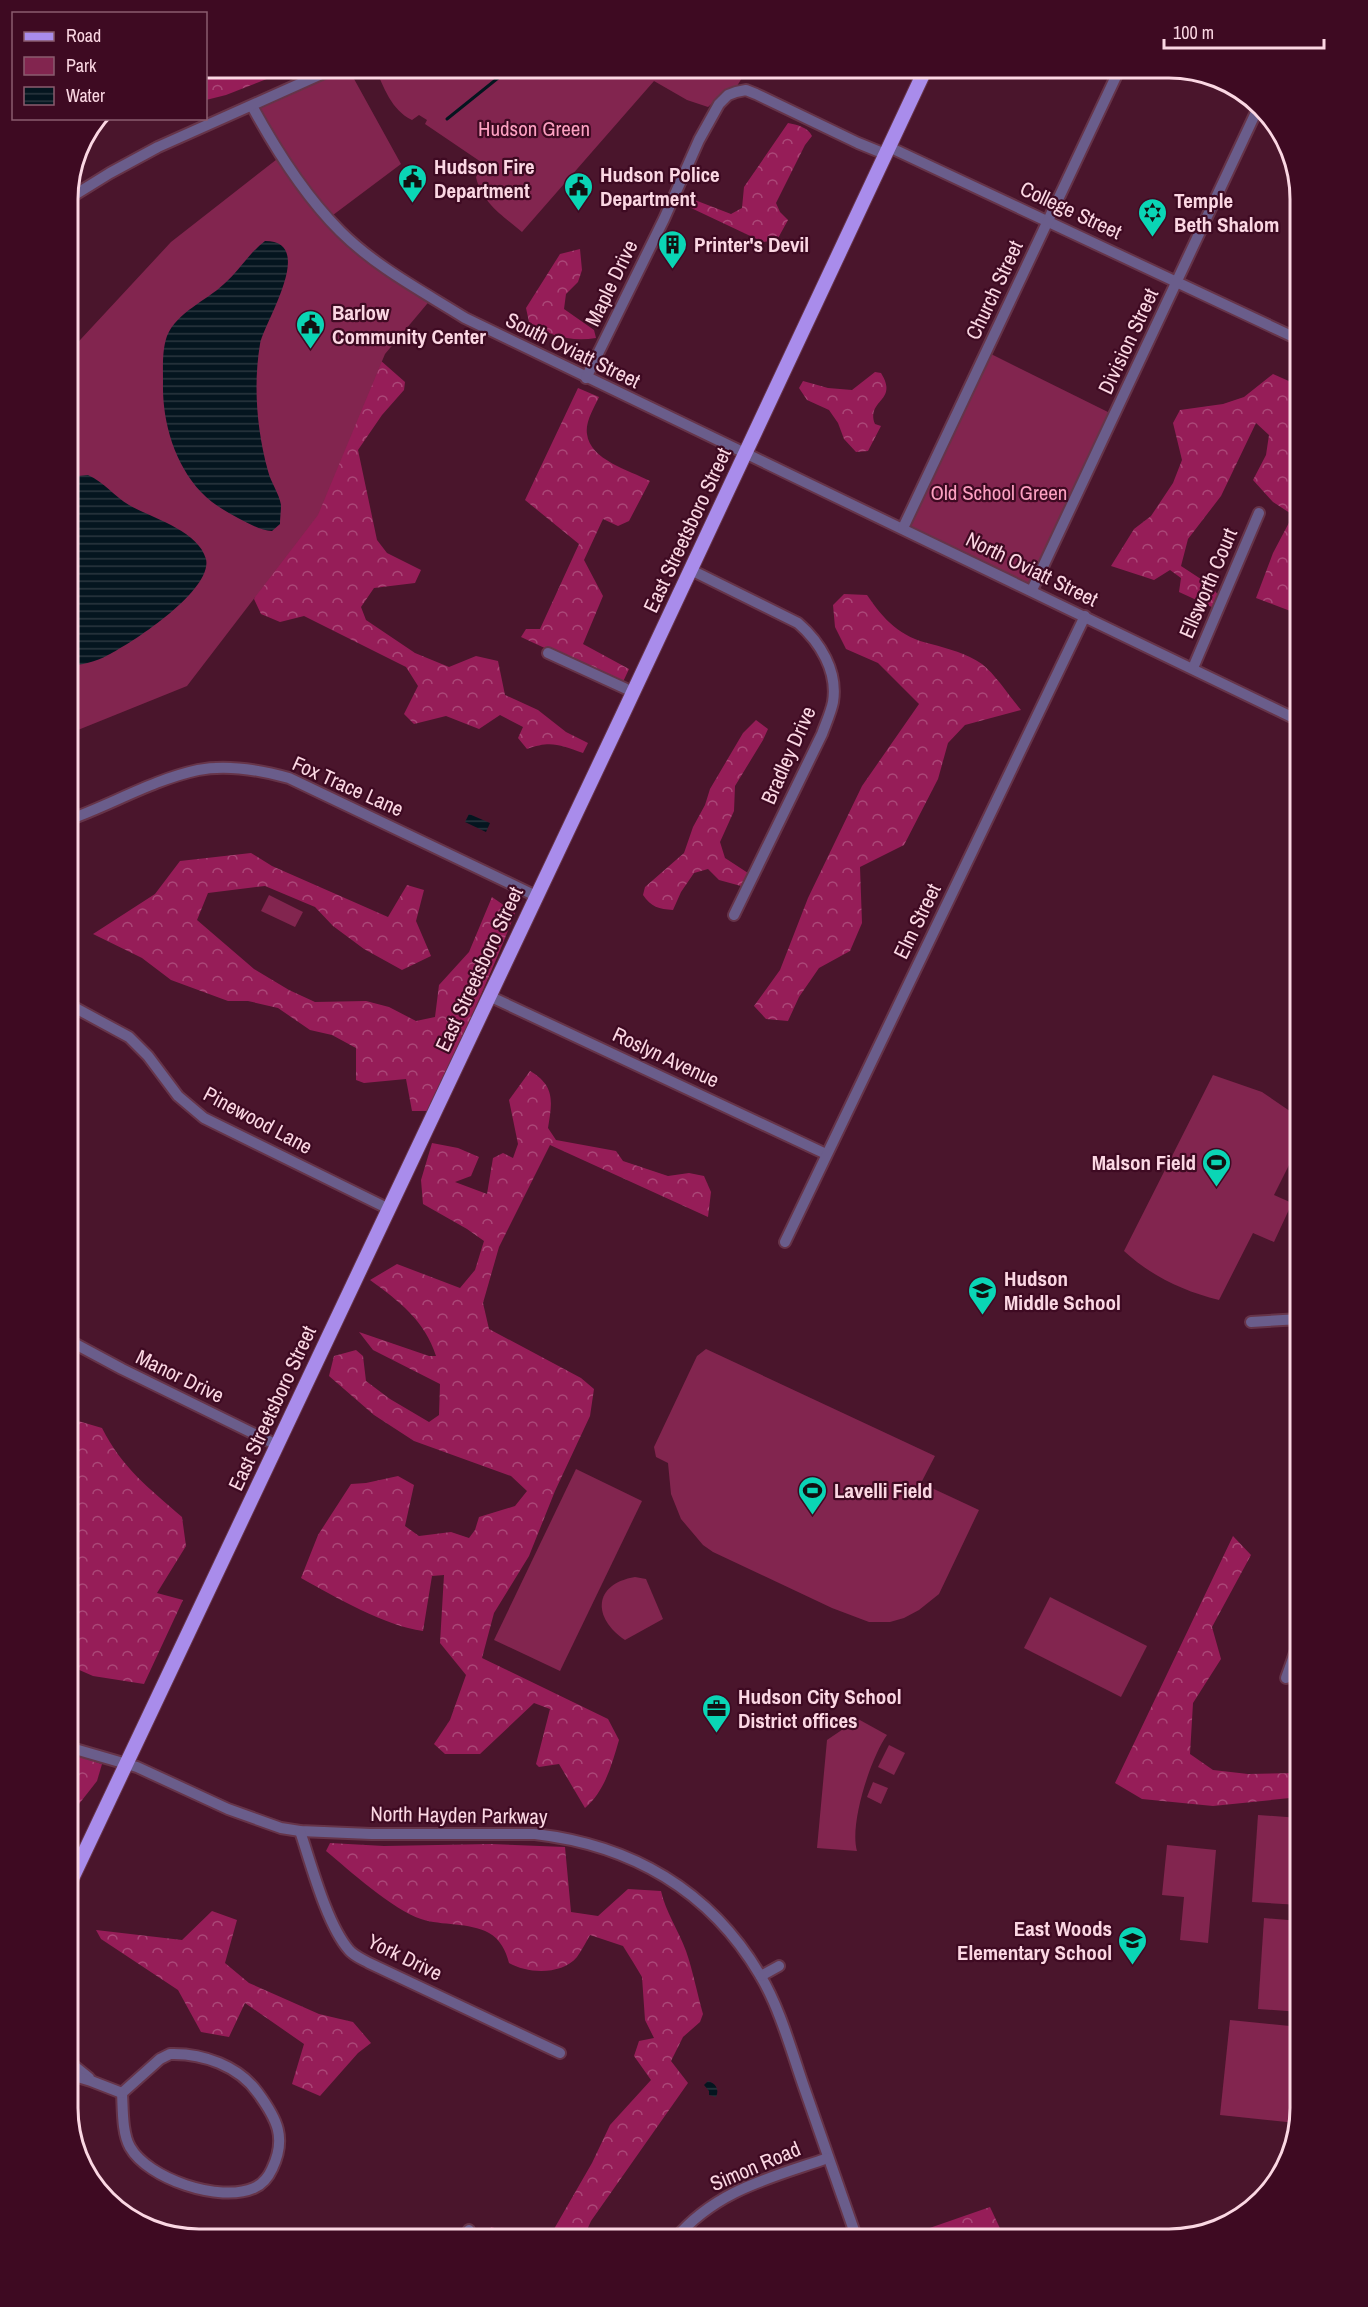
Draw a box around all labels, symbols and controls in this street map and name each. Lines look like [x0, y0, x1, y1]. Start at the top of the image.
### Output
legend [12, 12, 207, 120]
scale bar [1164, 12, 1324, 50]
text: 100 m [1173, 20, 1214, 45]
text: Road [66, 23, 101, 48]
text: Park [66, 53, 97, 78]
text: Water [66, 83, 105, 108]
park label: Hudson Green [478, 114, 590, 143]
place label: Hudson Fire Department [434, 152, 534, 205]
place label: Hudson Police Department [600, 160, 720, 213]
public building icon: Hudson Fire Department [397, 162, 429, 204]
public building icon: Hudson Police Department [563, 170, 595, 212]
street label: College Street [1015, 174, 1127, 246]
place label: Temple Beth Shalom [1174, 186, 1279, 239]
synagogue icon: Temple Beth Shalom [1137, 196, 1169, 238]
building icon: Printer's Devil [657, 228, 689, 270]
place label: Printer's Devil [694, 230, 809, 259]
street label: Maple Drive [578, 235, 644, 331]
street label: Church Street [958, 236, 1030, 344]
street label: Division Street [1091, 283, 1165, 399]
place label: Barlow Community Center [332, 298, 486, 351]
street label: South Oviatt Street [501, 305, 645, 395]
public building icon: Barlow Community Center [295, 308, 327, 350]
street label: East Streetsboro Street [636, 443, 738, 617]
park label: Old School Green [931, 478, 1067, 507]
street label: Ellsworth Court [1172, 523, 1244, 642]
street label: North Oviatt Street [961, 524, 1103, 614]
street label: Bradley Drive [754, 701, 822, 809]
street label: Fox Trace Lane [288, 749, 408, 823]
street label: Elm Street [886, 878, 948, 963]
street label: East Streetsboro Street [428, 882, 530, 1056]
street label: Roslyn Avenue [608, 1020, 724, 1094]
street label: Pinewood Lane [198, 1079, 318, 1161]
sports icon: Malson Field [1201, 1146, 1233, 1188]
place label: Malson Field [1092, 1148, 1196, 1177]
place label: Hudson Middle School [1004, 1264, 1121, 1317]
school or university icon: Hudson Middle School [967, 1274, 999, 1316]
street label: East Streetsboro Street [221, 1321, 323, 1495]
street label: Manor Drive [131, 1342, 229, 1410]
sports icon: Lavelli Field [797, 1474, 829, 1516]
place label: Lavelli Field [834, 1476, 933, 1505]
place label: Hudson City School District offices [738, 1682, 902, 1735]
office icon: Hudson City School District offices [701, 1692, 733, 1734]
street label: North Hayden Parkway [370, 1799, 548, 1831]
place label: East Woods Elementary School [957, 1914, 1112, 1967]
school or university icon: East Woods Elementary School [1117, 1924, 1149, 1966]
street label: York Drive [363, 1926, 447, 1988]
street label: Simon Road [705, 2134, 805, 2198]

